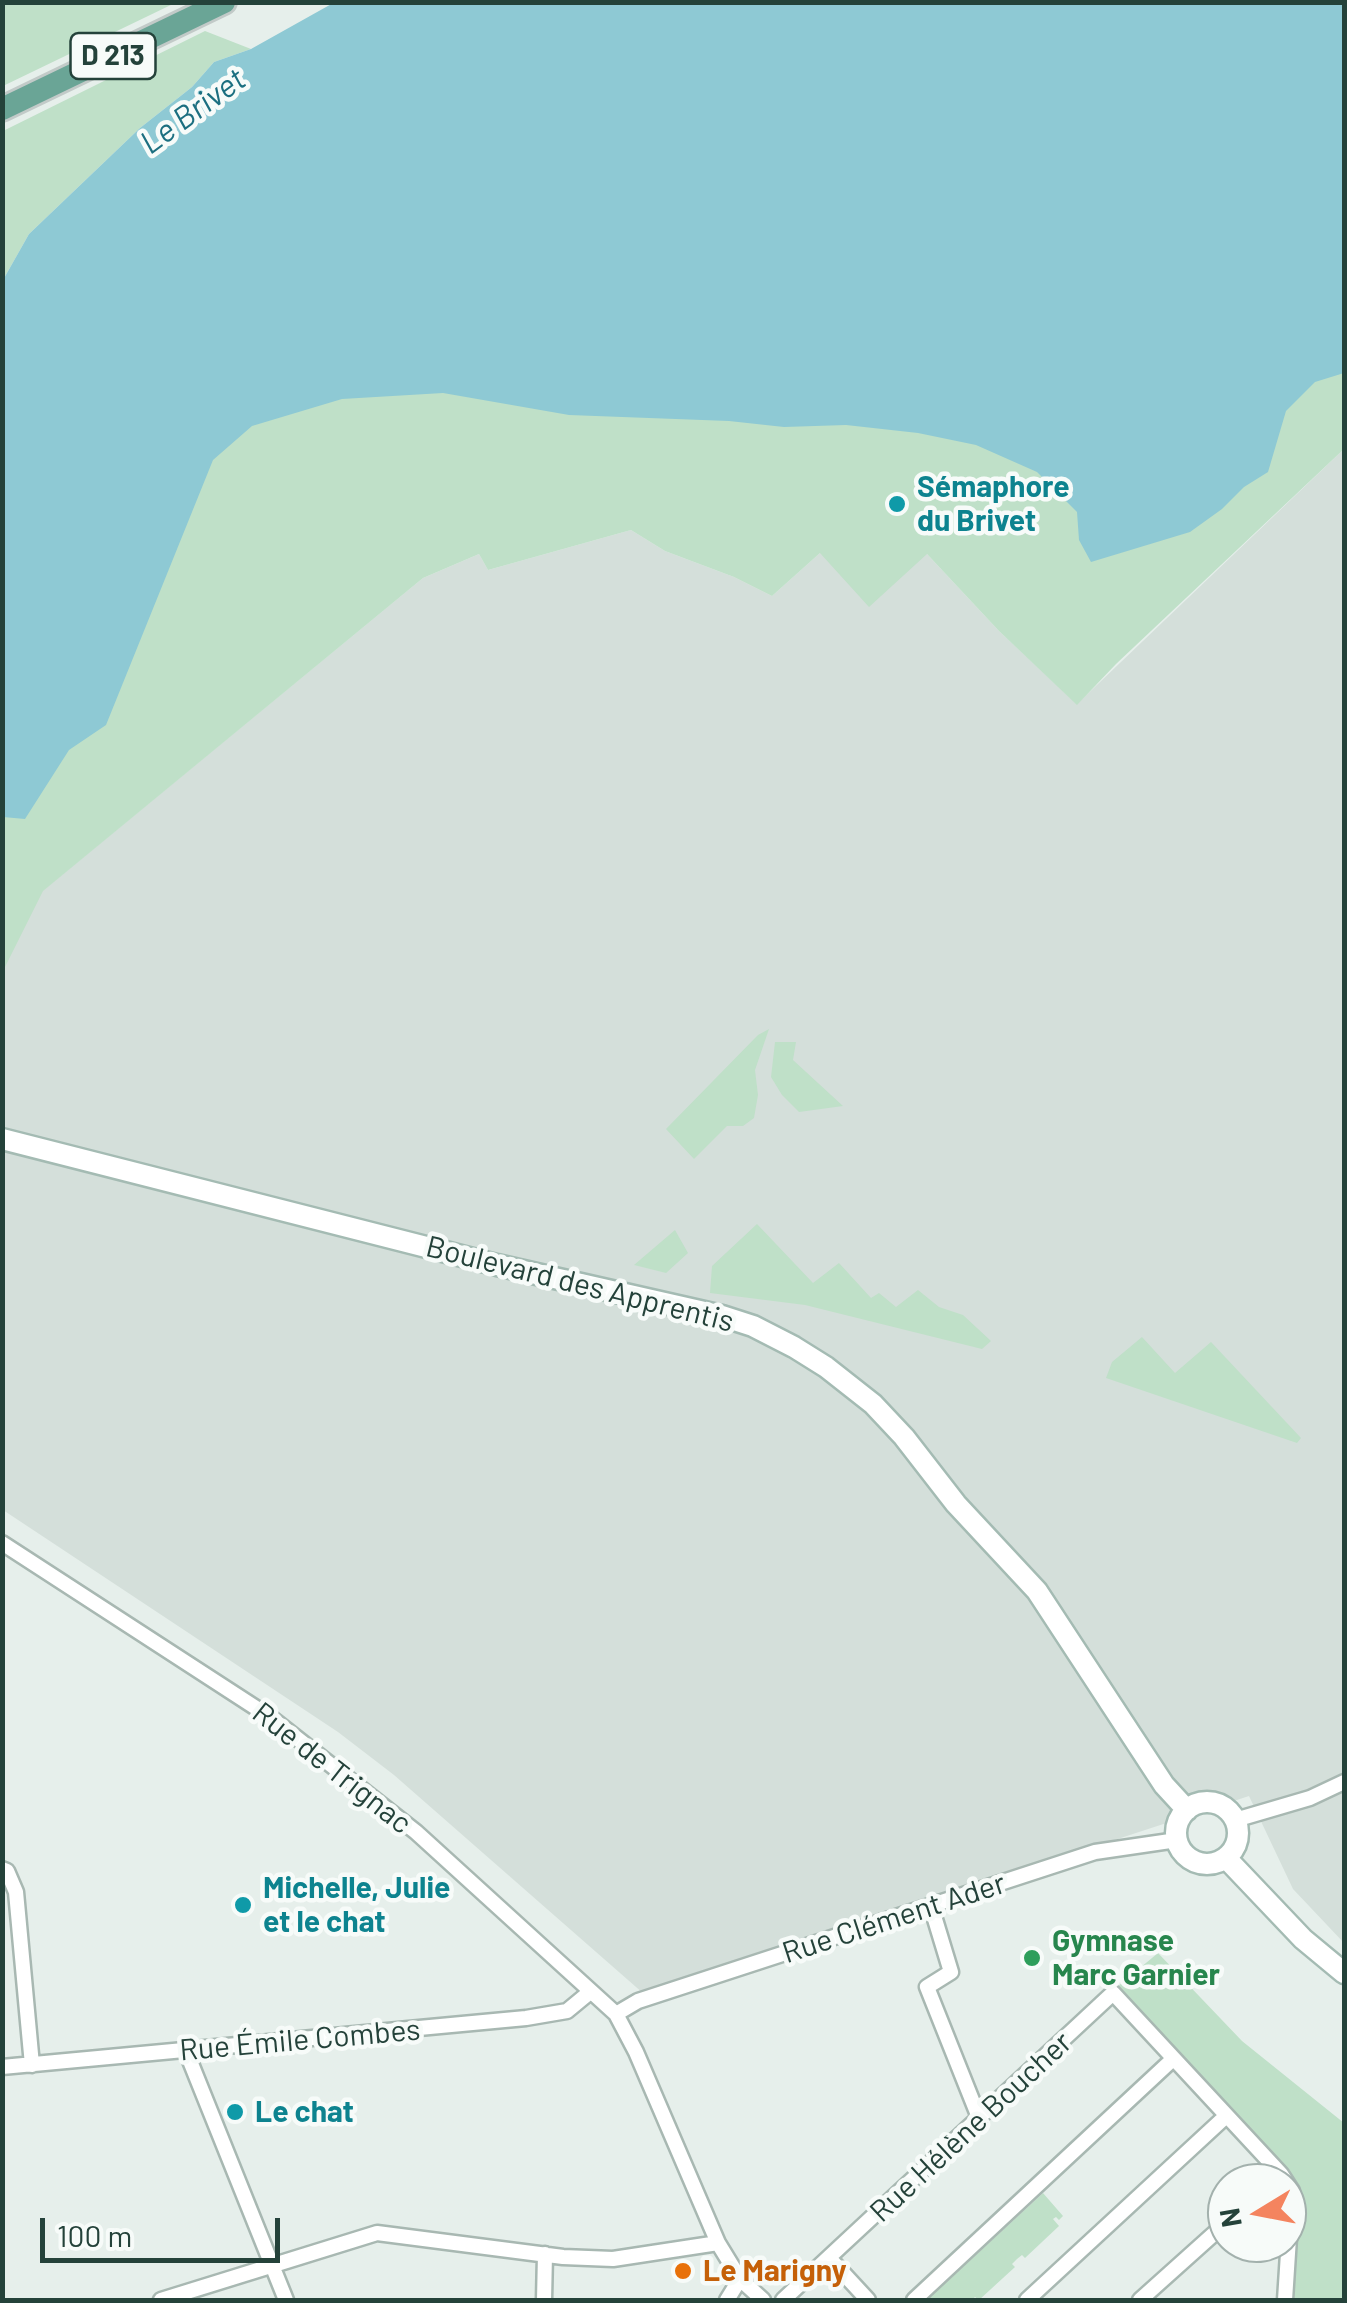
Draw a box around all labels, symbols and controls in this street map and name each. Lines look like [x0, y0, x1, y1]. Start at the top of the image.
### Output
road number: D 213 [70, 33, 156, 79]
water label: Le Brivet [133, 60, 253, 162]
place label: Sémaphore du Brivet [917, 469, 1070, 540]
marker: Sémaphore du Brivet [886, 493, 908, 515]
street label: Boulevard des Apprentis [422, 1228, 738, 1340]
street label: Rue de Trignac [245, 1695, 419, 1841]
street label: Rue Clément Ader [778, 1865, 1010, 1971]
place label: Michelle, Julie et le chat [263, 1870, 450, 1940]
marker: Michelle, Julie et le chat [232, 1894, 254, 1916]
place label: Gymnase Marc Garnier [1052, 1923, 1220, 1994]
marker: Gymnase Marc Garnier [1021, 1947, 1043, 1969]
street label: Rue Émile Combes [178, 2012, 422, 2068]
street label: Rue Hélène Boucher [863, 2024, 1079, 2230]
place label: Le chat [255, 2094, 354, 2130]
marker: Le chat [224, 2101, 246, 2123]
north arrow [1207, 2163, 1307, 2263]
scale bar [45, 2198, 285, 2260]
text: N [1211, 2206, 1248, 2230]
text: 100 m [57, 2217, 132, 2253]
place label: Le Marigny [703, 2253, 847, 2289]
marker: Le Marigny [672, 2260, 694, 2282]

